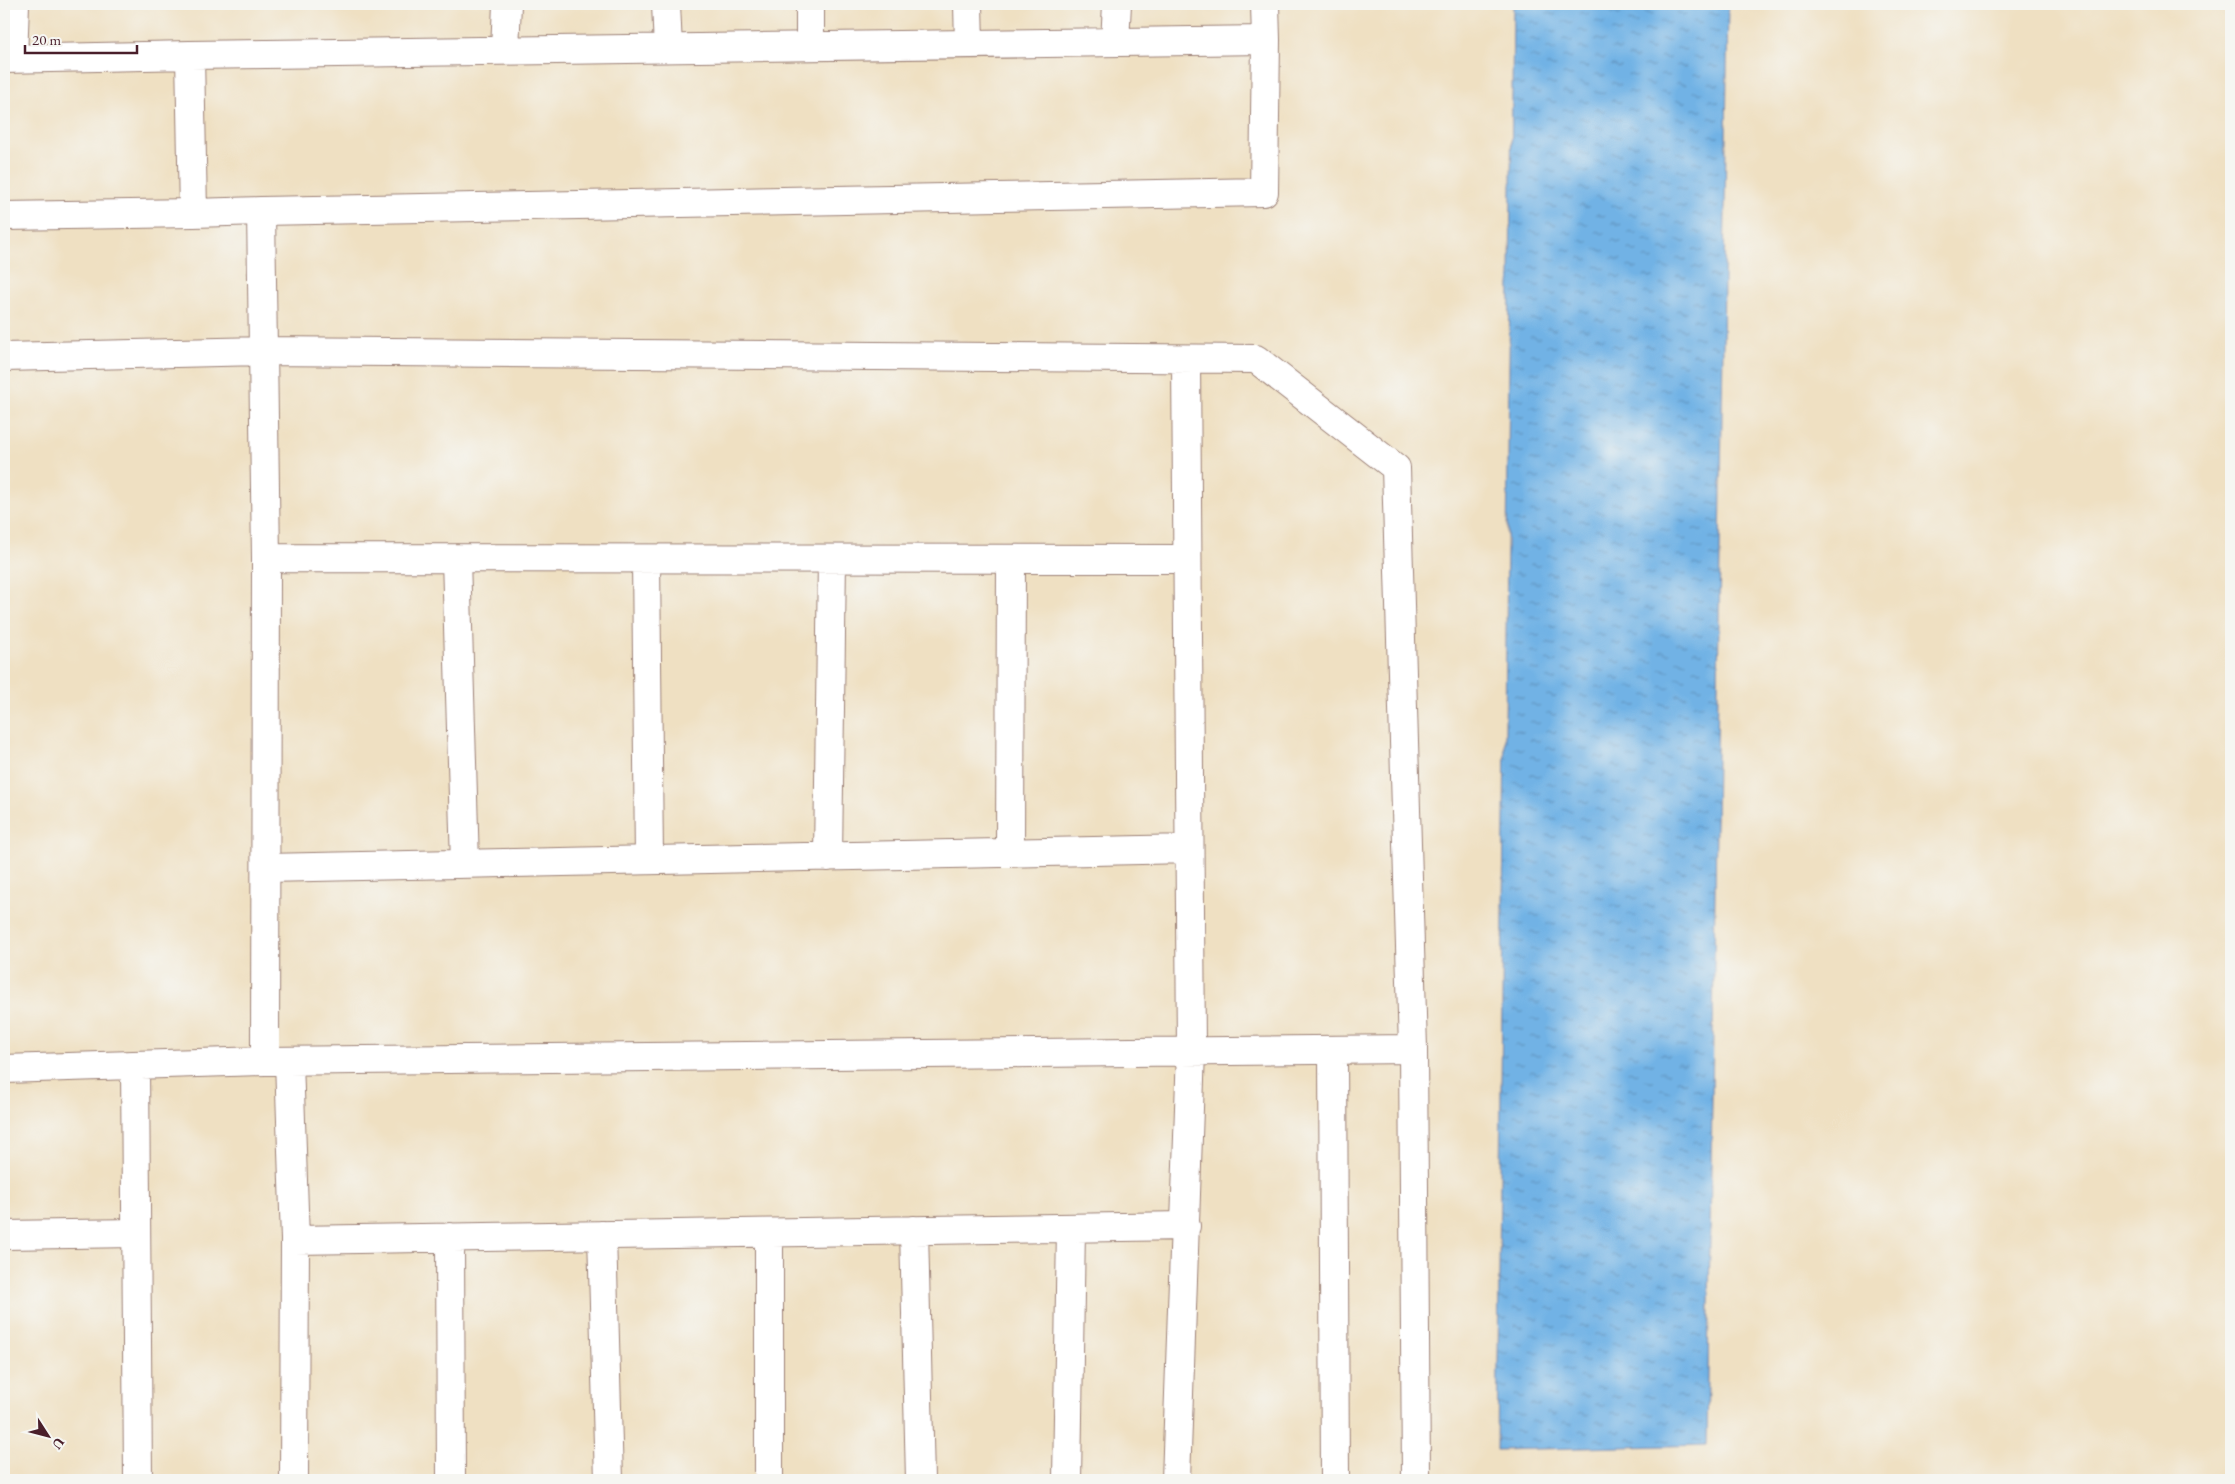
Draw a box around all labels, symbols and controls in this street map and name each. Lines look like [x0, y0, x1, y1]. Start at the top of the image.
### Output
scale bar [25, 22, 138, 54]
text: 20 m [32, 30, 61, 49]
north arrow [22, 1412, 72, 1462]
text: U [48, 1434, 69, 1454]

